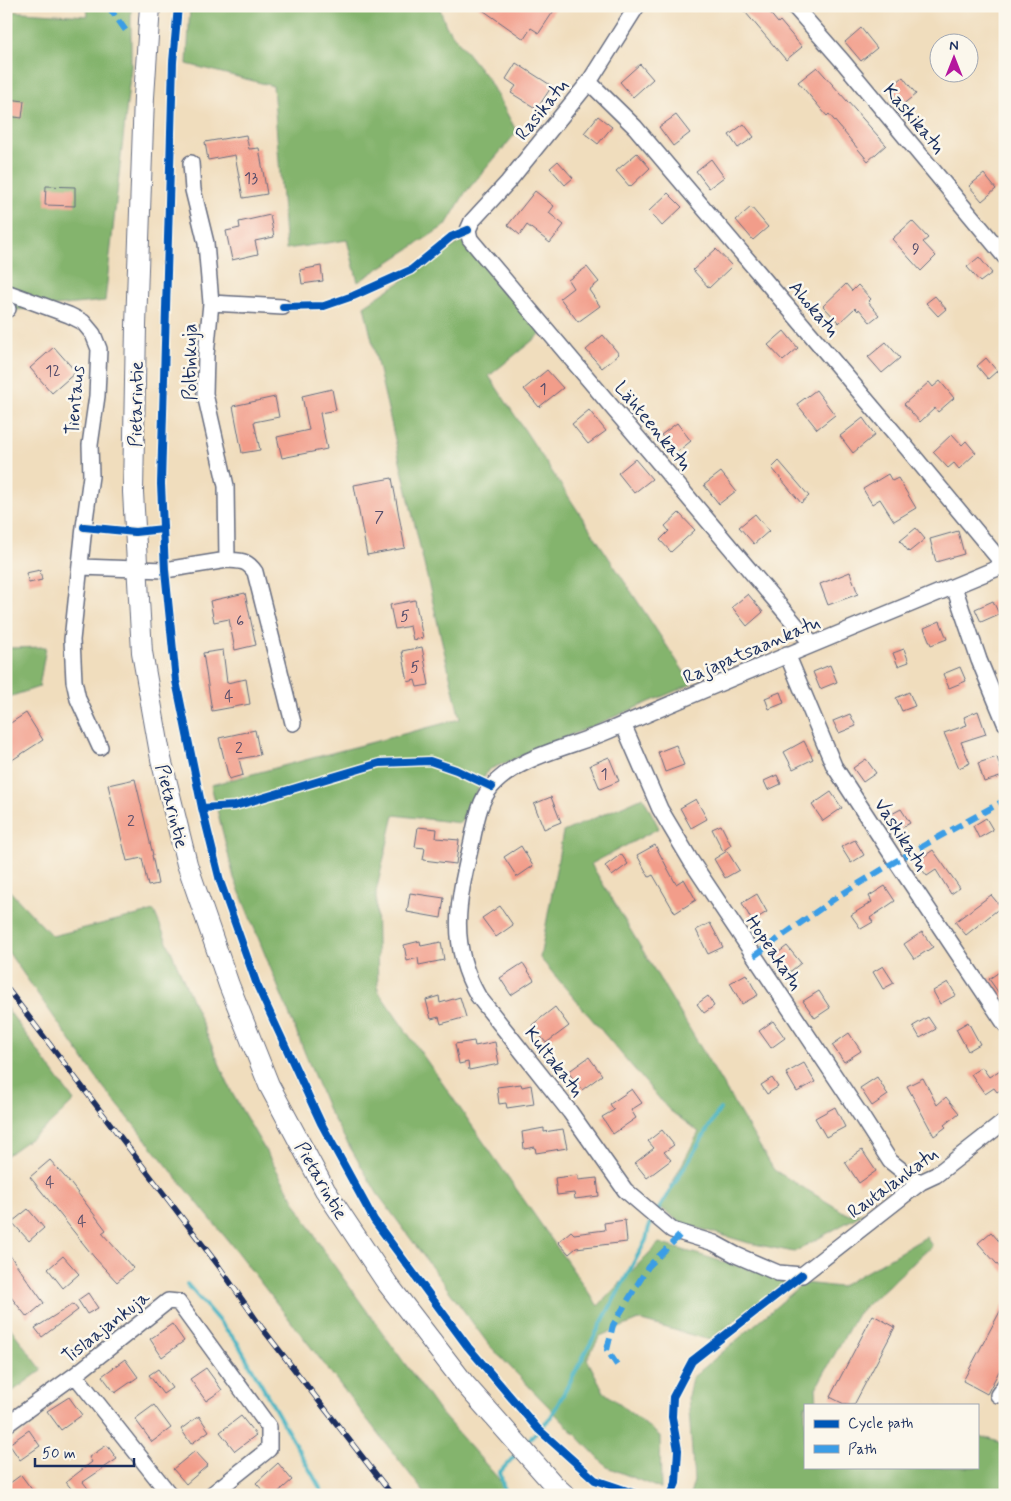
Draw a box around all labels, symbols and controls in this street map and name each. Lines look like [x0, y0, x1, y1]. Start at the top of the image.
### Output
north arrow [928, 32, 978, 82]
text: N [949, 37, 959, 55]
street label: Rasikatu [510, 74, 575, 146]
street label: Kaskikatu [877, 79, 950, 159]
house number: 13 [244, 168, 258, 189]
house number: 9 [912, 239, 920, 260]
street label: Ahokatu [783, 276, 845, 342]
street label: Poltinkuja [178, 323, 204, 401]
house number: 12 [45, 361, 61, 382]
street label: Pietarintie [123, 361, 150, 447]
street label: Tientaus [60, 364, 91, 436]
street label: Lähteenkatu [608, 376, 697, 476]
house number: 1 [539, 379, 547, 400]
house number: 7 [374, 507, 384, 528]
house number: 5 [400, 606, 410, 627]
street label: Rajapatsaankatu [679, 610, 824, 691]
house number: 6 [236, 611, 244, 632]
house number: 5 [410, 657, 420, 678]
house number: 4 [224, 686, 234, 707]
house number: 2 [235, 738, 243, 759]
street label: Pietarintie [149, 762, 194, 851]
house number: 1 [600, 764, 608, 785]
street label: Vaskikatu [868, 794, 934, 876]
house number: 2 [127, 811, 135, 832]
street label: Hopeakatu [739, 910, 808, 995]
street label: Kultakatu [518, 1022, 589, 1102]
street label: Pietarintie [288, 1137, 353, 1224]
street label: Rautalankatu [843, 1142, 943, 1225]
house number: 4 [45, 1172, 55, 1193]
house number: 4 [77, 1211, 87, 1232]
street label: Tislaajankuja [57, 1285, 156, 1369]
legend [804, 1404, 978, 1468]
text: Cycle path [848, 1414, 913, 1434]
scale bar [35, 1436, 134, 1468]
text: Path [848, 1440, 877, 1460]
text: 50 m [42, 1444, 76, 1464]

